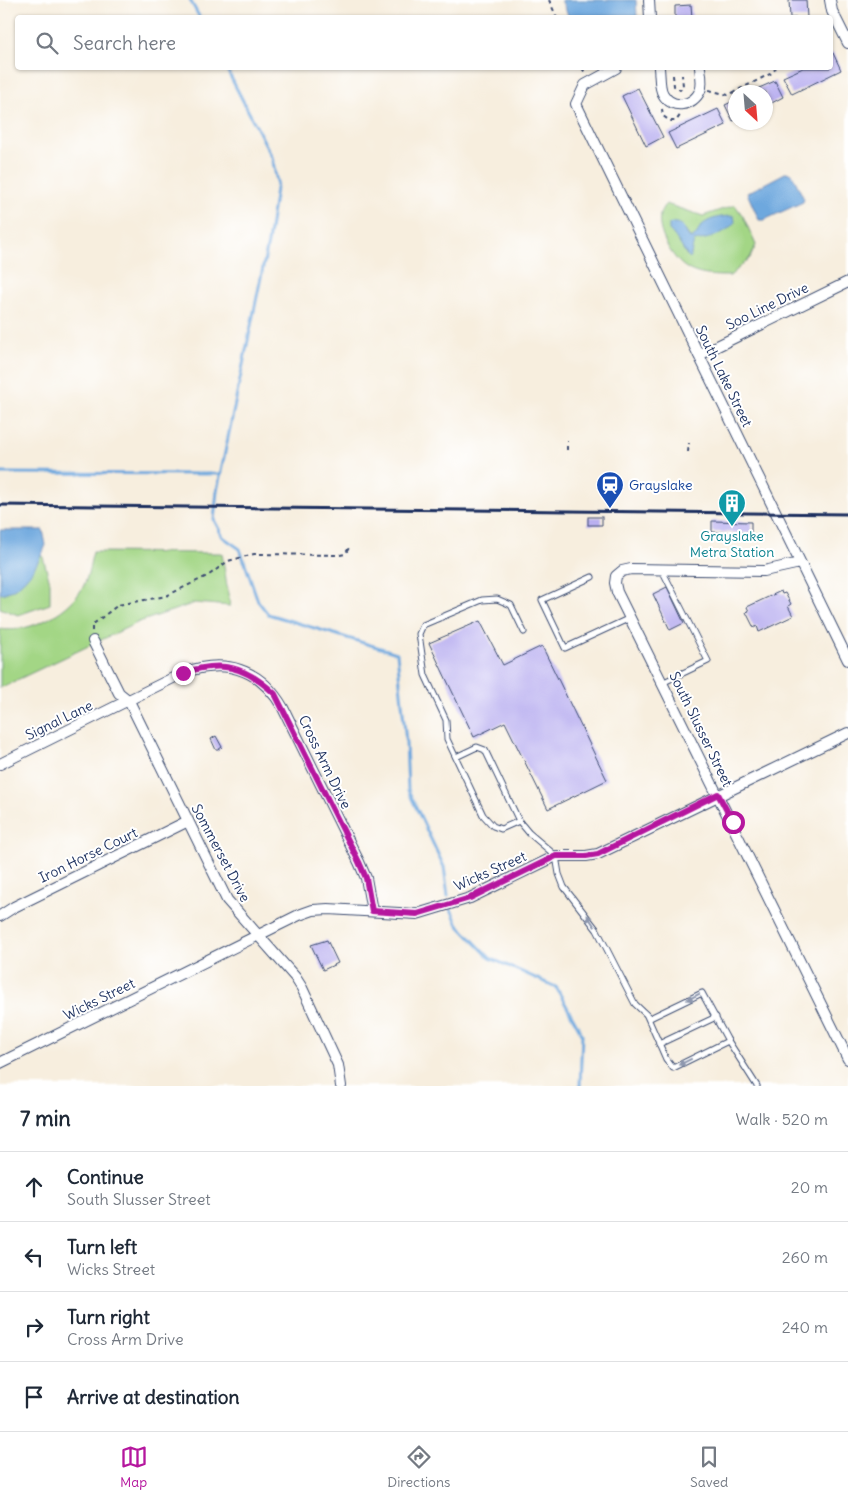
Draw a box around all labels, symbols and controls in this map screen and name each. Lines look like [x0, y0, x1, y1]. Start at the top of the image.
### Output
search box [15, 15, 833, 70]
icon: search [33, 29, 61, 57]
text: Search here [73, 31, 176, 55]
north arrow [728, 85, 773, 130]
street label: Soo Line Drive [723, 278, 811, 334]
street label: South Lake Street [692, 322, 756, 430]
station icon: Grayslake [595, 470, 625, 509]
place label: Grayslake [629, 476, 693, 494]
building icon: Grayslake Metra Station [717, 488, 747, 527]
place label: Grayslake Metra Station [690, 527, 774, 561]
route end [172, 662, 195, 685]
street label: South Slusser Street [665, 669, 737, 790]
street label: Signal Lane [22, 696, 96, 744]
street label: Cross Arm Drive [295, 712, 355, 812]
street label: Sommerset Drive [188, 801, 254, 905]
route start [722, 811, 745, 834]
street label: Iron Horse Court [36, 823, 140, 887]
street label: Wicks Street [451, 847, 529, 895]
one-way arrow [586, 914, 596, 928]
street label: Wicks Street [60, 974, 138, 1024]
one-way arrow [686, 994, 700, 1002]
one-way arrow [677, 1058, 692, 1066]
text: 7 min [20, 1105, 71, 1132]
text: Walk · 520 m [736, 1109, 828, 1129]
text: Continue [67, 1165, 144, 1189]
icon: ahead [20, 1173, 48, 1201]
text: 20 m [791, 1177, 828, 1197]
text: South Slusser Street [67, 1189, 211, 1209]
text: Turn left [67, 1235, 137, 1259]
icon: left [20, 1243, 48, 1271]
text: 260 m [782, 1247, 828, 1267]
text: Wicks Street [67, 1259, 155, 1279]
text: Turn right [67, 1305, 150, 1329]
icon: right [20, 1313, 48, 1341]
text: 240 m [782, 1317, 828, 1337]
text: Cross Arm Drive [67, 1329, 184, 1349]
icon: arrive [20, 1383, 48, 1411]
text: Arrive at destination [67, 1385, 240, 1409]
tab: Map [120, 1443, 148, 1491]
tab: Directions [387, 1443, 450, 1491]
tab: Saved [690, 1443, 728, 1491]

